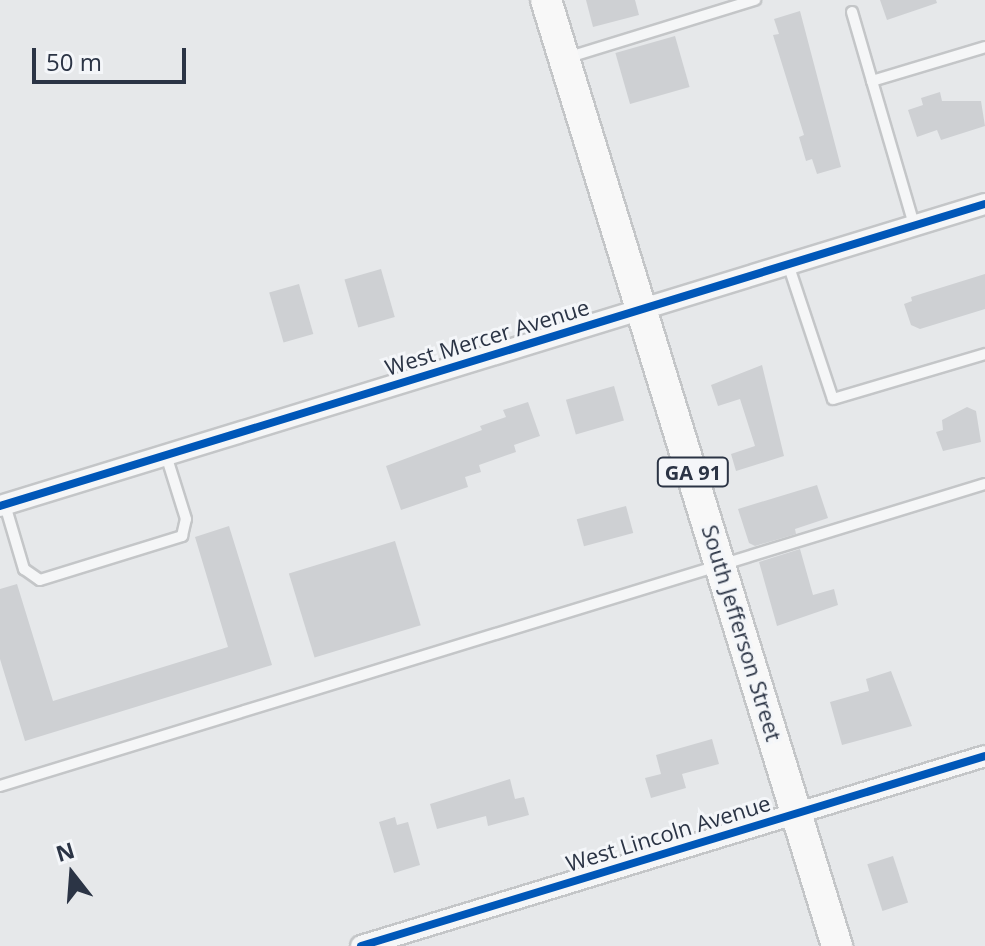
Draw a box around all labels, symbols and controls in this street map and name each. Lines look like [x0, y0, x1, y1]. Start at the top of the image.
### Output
scale bar [36, 32, 190, 82]
text: 50 m [46, 45, 102, 78]
street label: West Mercer Avenue [382, 293, 592, 381]
road number: GA 91 [655, 456, 731, 488]
street label: South Jefferson Street [697, 522, 787, 744]
street label: West Lincoln Avenue [563, 789, 773, 877]
north arrow [32, 834, 112, 914]
text: N [52, 834, 78, 868]

